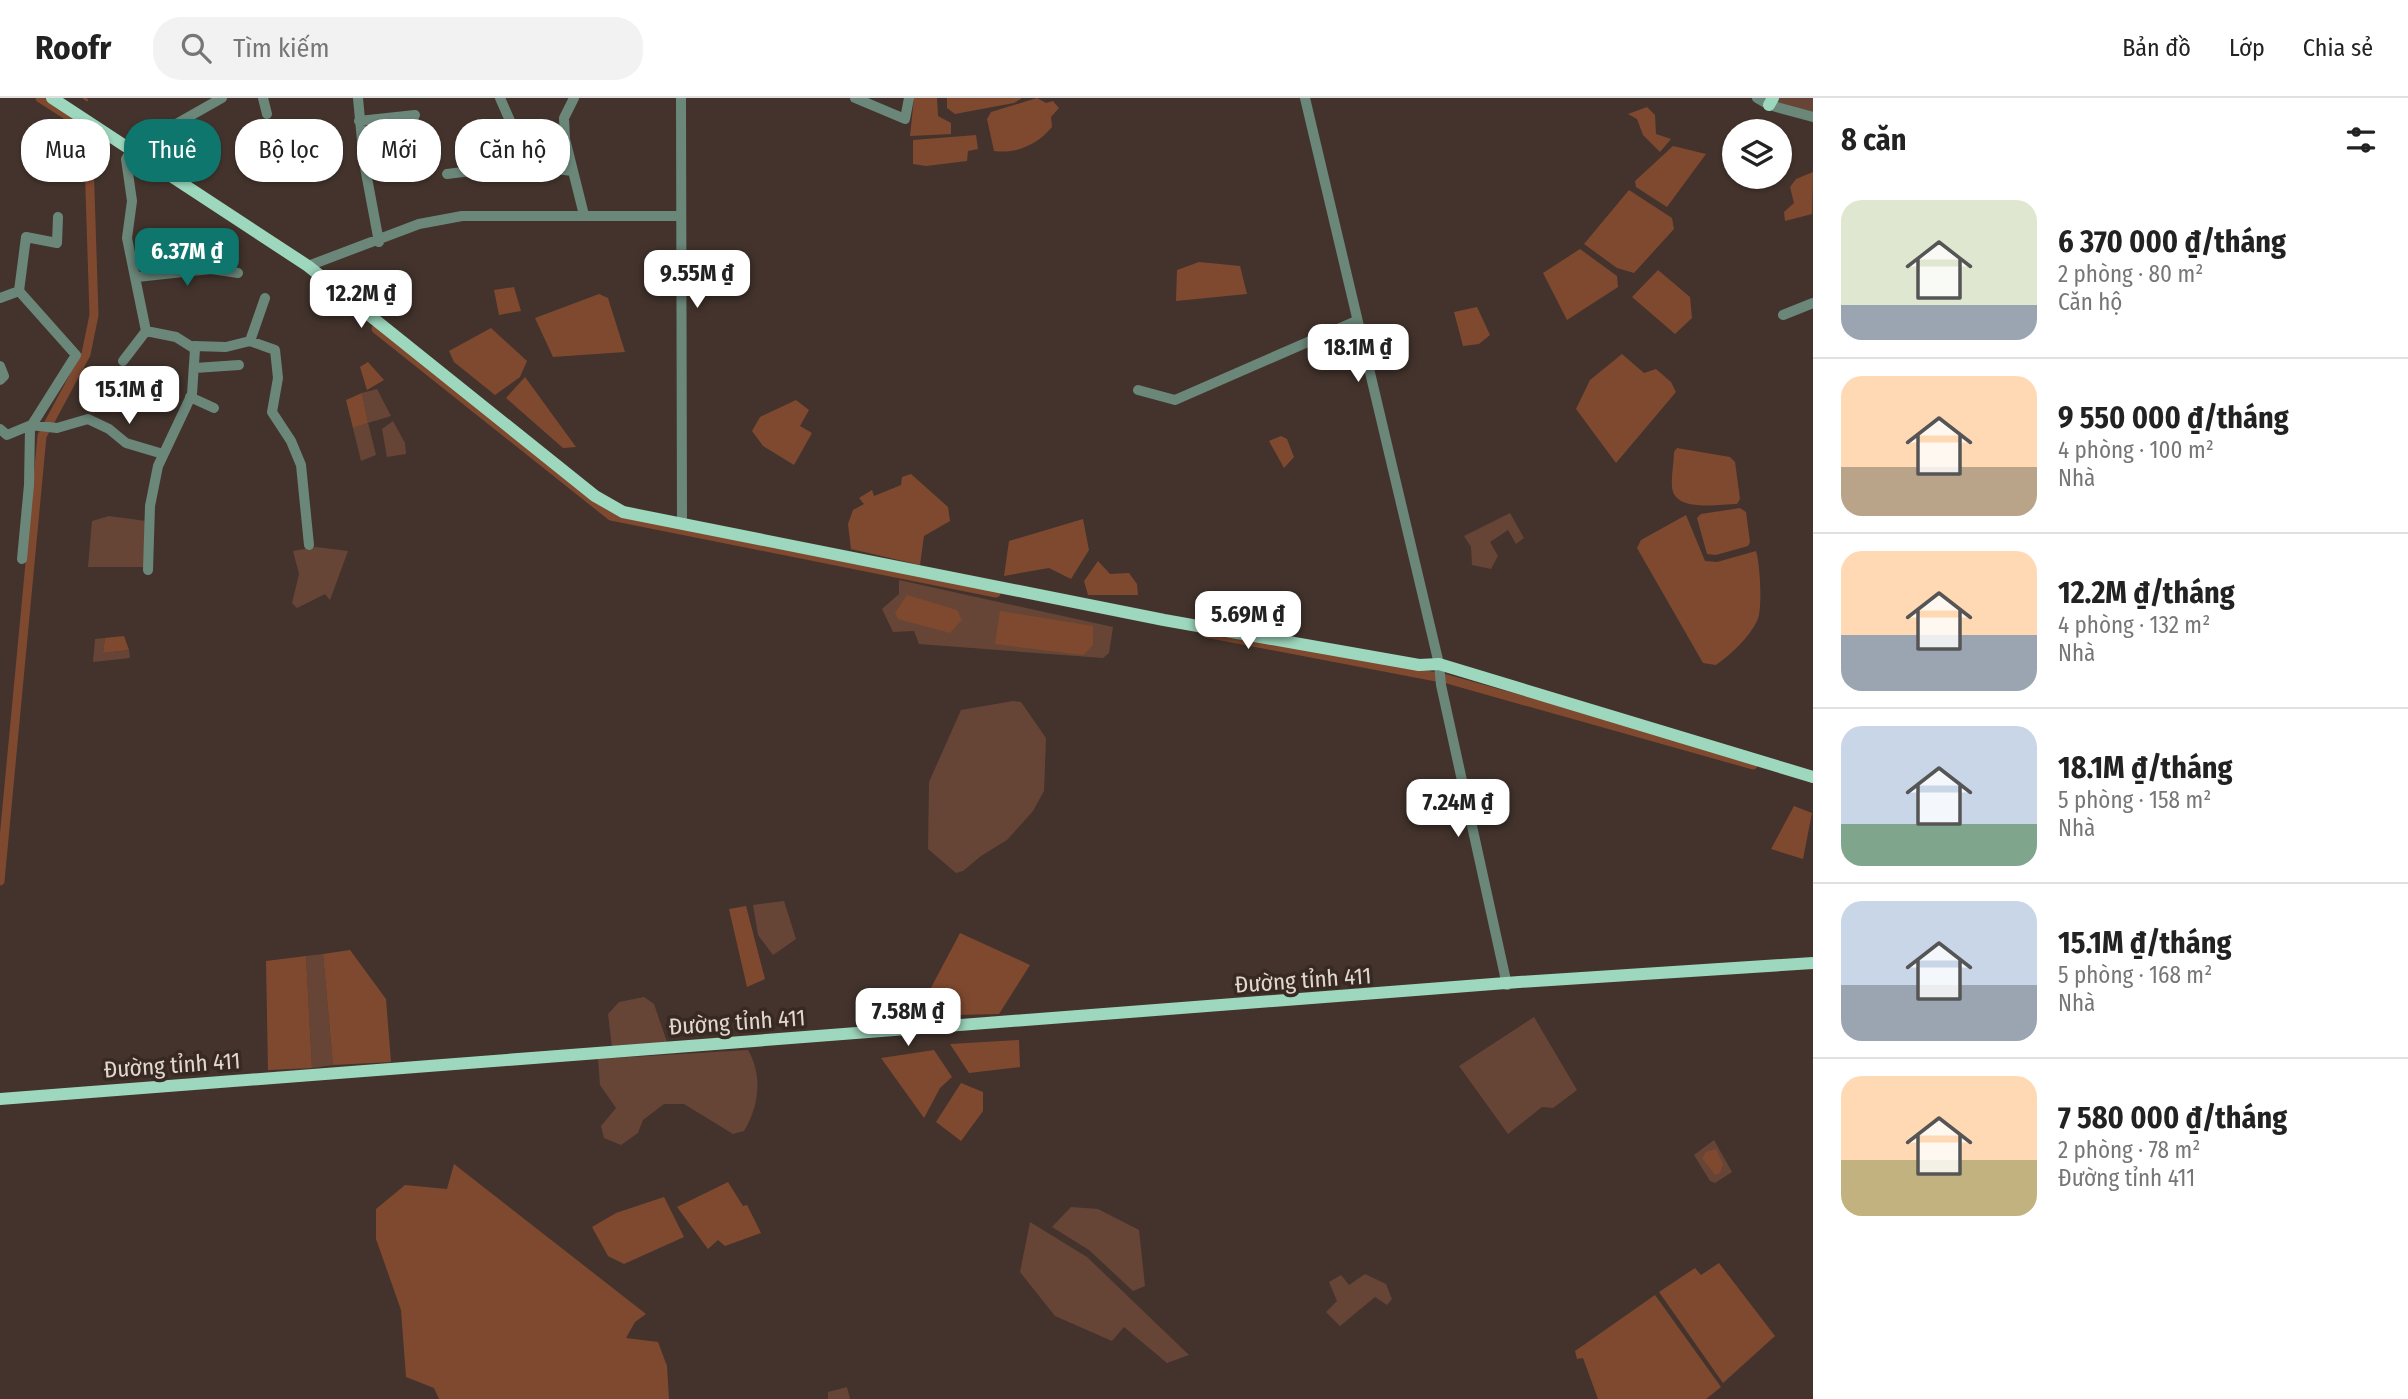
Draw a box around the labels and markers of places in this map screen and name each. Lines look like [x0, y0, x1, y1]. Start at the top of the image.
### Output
pin: 6.37M ₫ [122, 228, 252, 288]
pin: 9.55M ₫ [632, 250, 762, 310]
pin: 12.2M ₫ [296, 271, 426, 330]
pin: 18.1M ₫ [1293, 324, 1423, 384]
pin: 15.1M ₫ [64, 366, 194, 426]
pin: 5.69M ₫ [1183, 592, 1313, 651]
pin: 7.24M ₫ [1393, 780, 1523, 839]
pin: 7.58M ₫ [843, 988, 973, 1048]

